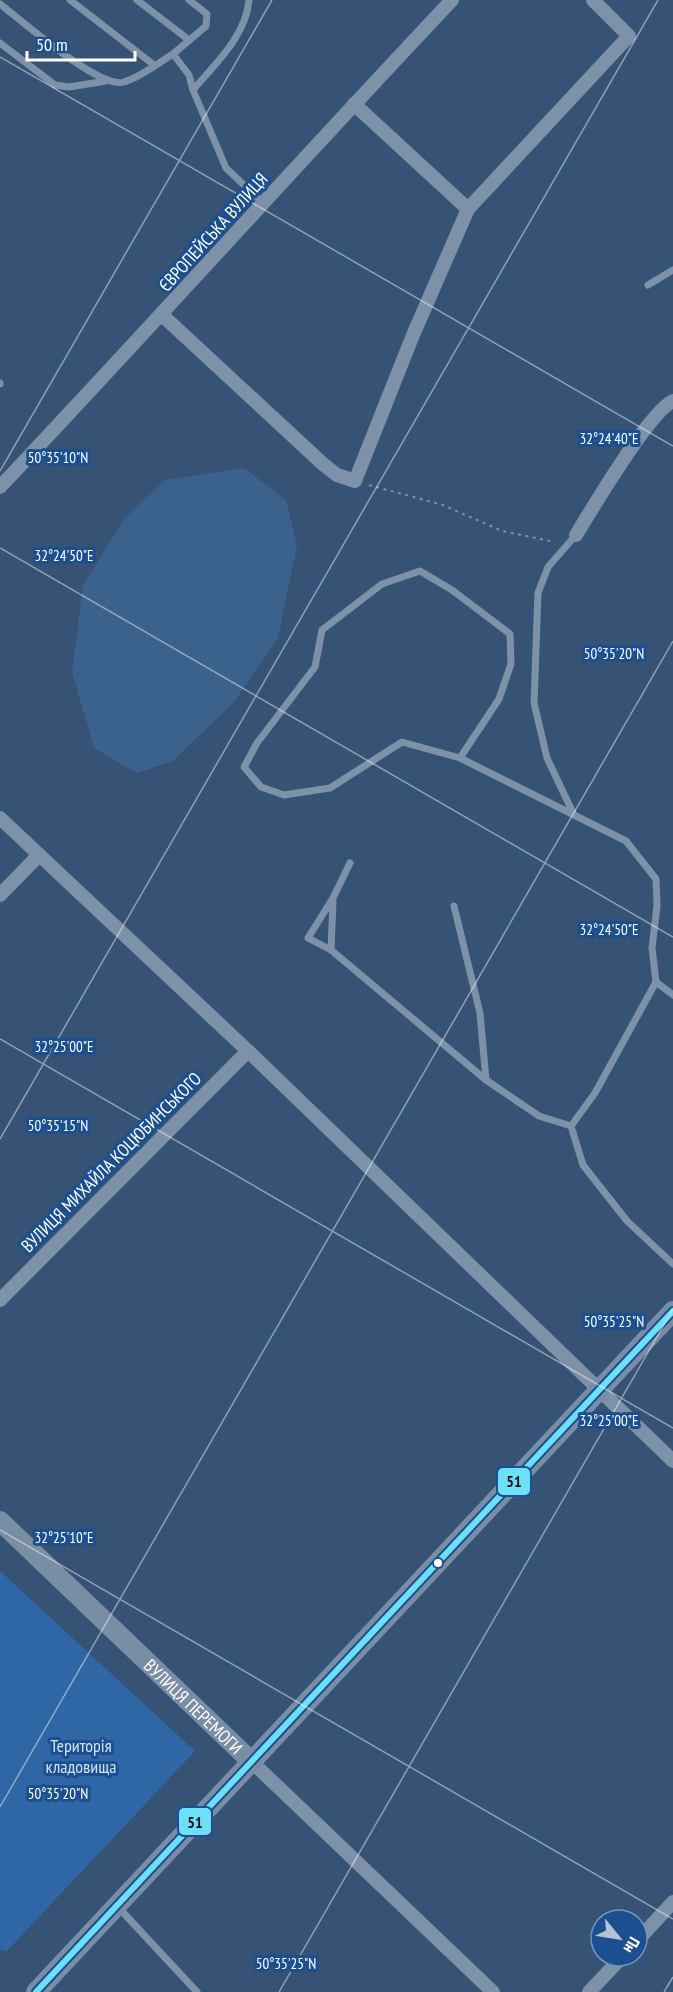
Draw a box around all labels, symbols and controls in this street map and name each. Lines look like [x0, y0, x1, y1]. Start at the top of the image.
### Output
scale bar [27, 24, 135, 62]
text: 50 m [36, 33, 68, 56]
street label: ЄВРОПЕЙСЬКА ВУЛИЦЯ [154, 168, 272, 296]
text: 32°24'40"E [579, 429, 639, 448]
text: 50°35'10"N [28, 448, 88, 467]
text: 32°24'50"E [34, 546, 94, 565]
text: 50°35'20"N [584, 644, 644, 663]
text: 32°24'50"E [579, 920, 639, 939]
text: 32°25'00"E [34, 1037, 94, 1056]
street label: ВУЛИЦЯ МИХАЙЛА КОЦЮБИНСЬКОГО [16, 1067, 206, 1257]
text: 50°35'15"N [28, 1116, 88, 1135]
text: 50°35'25"N [584, 1312, 644, 1331]
text: 32°25'00"E [579, 1411, 639, 1430]
line badge: 51 [497, 1467, 531, 1496]
text: 51 [506, 1471, 522, 1491]
text: 32°25'10"E [34, 1528, 94, 1547]
unlabelled marker [432, 1557, 444, 1569]
street label: ВУЛИЦЯ ПЕРЕМОГИ [139, 1654, 248, 1759]
park label: Територія кладовища [46, 1734, 116, 1778]
text: 50°35'20"N [28, 1784, 88, 1803]
line badge: 51 [178, 1807, 212, 1836]
text: 51 [187, 1812, 203, 1832]
north arrow [589, 1908, 649, 1968]
text: Пн [619, 1934, 645, 1957]
text: 50°35'25"N [256, 1954, 316, 1973]

